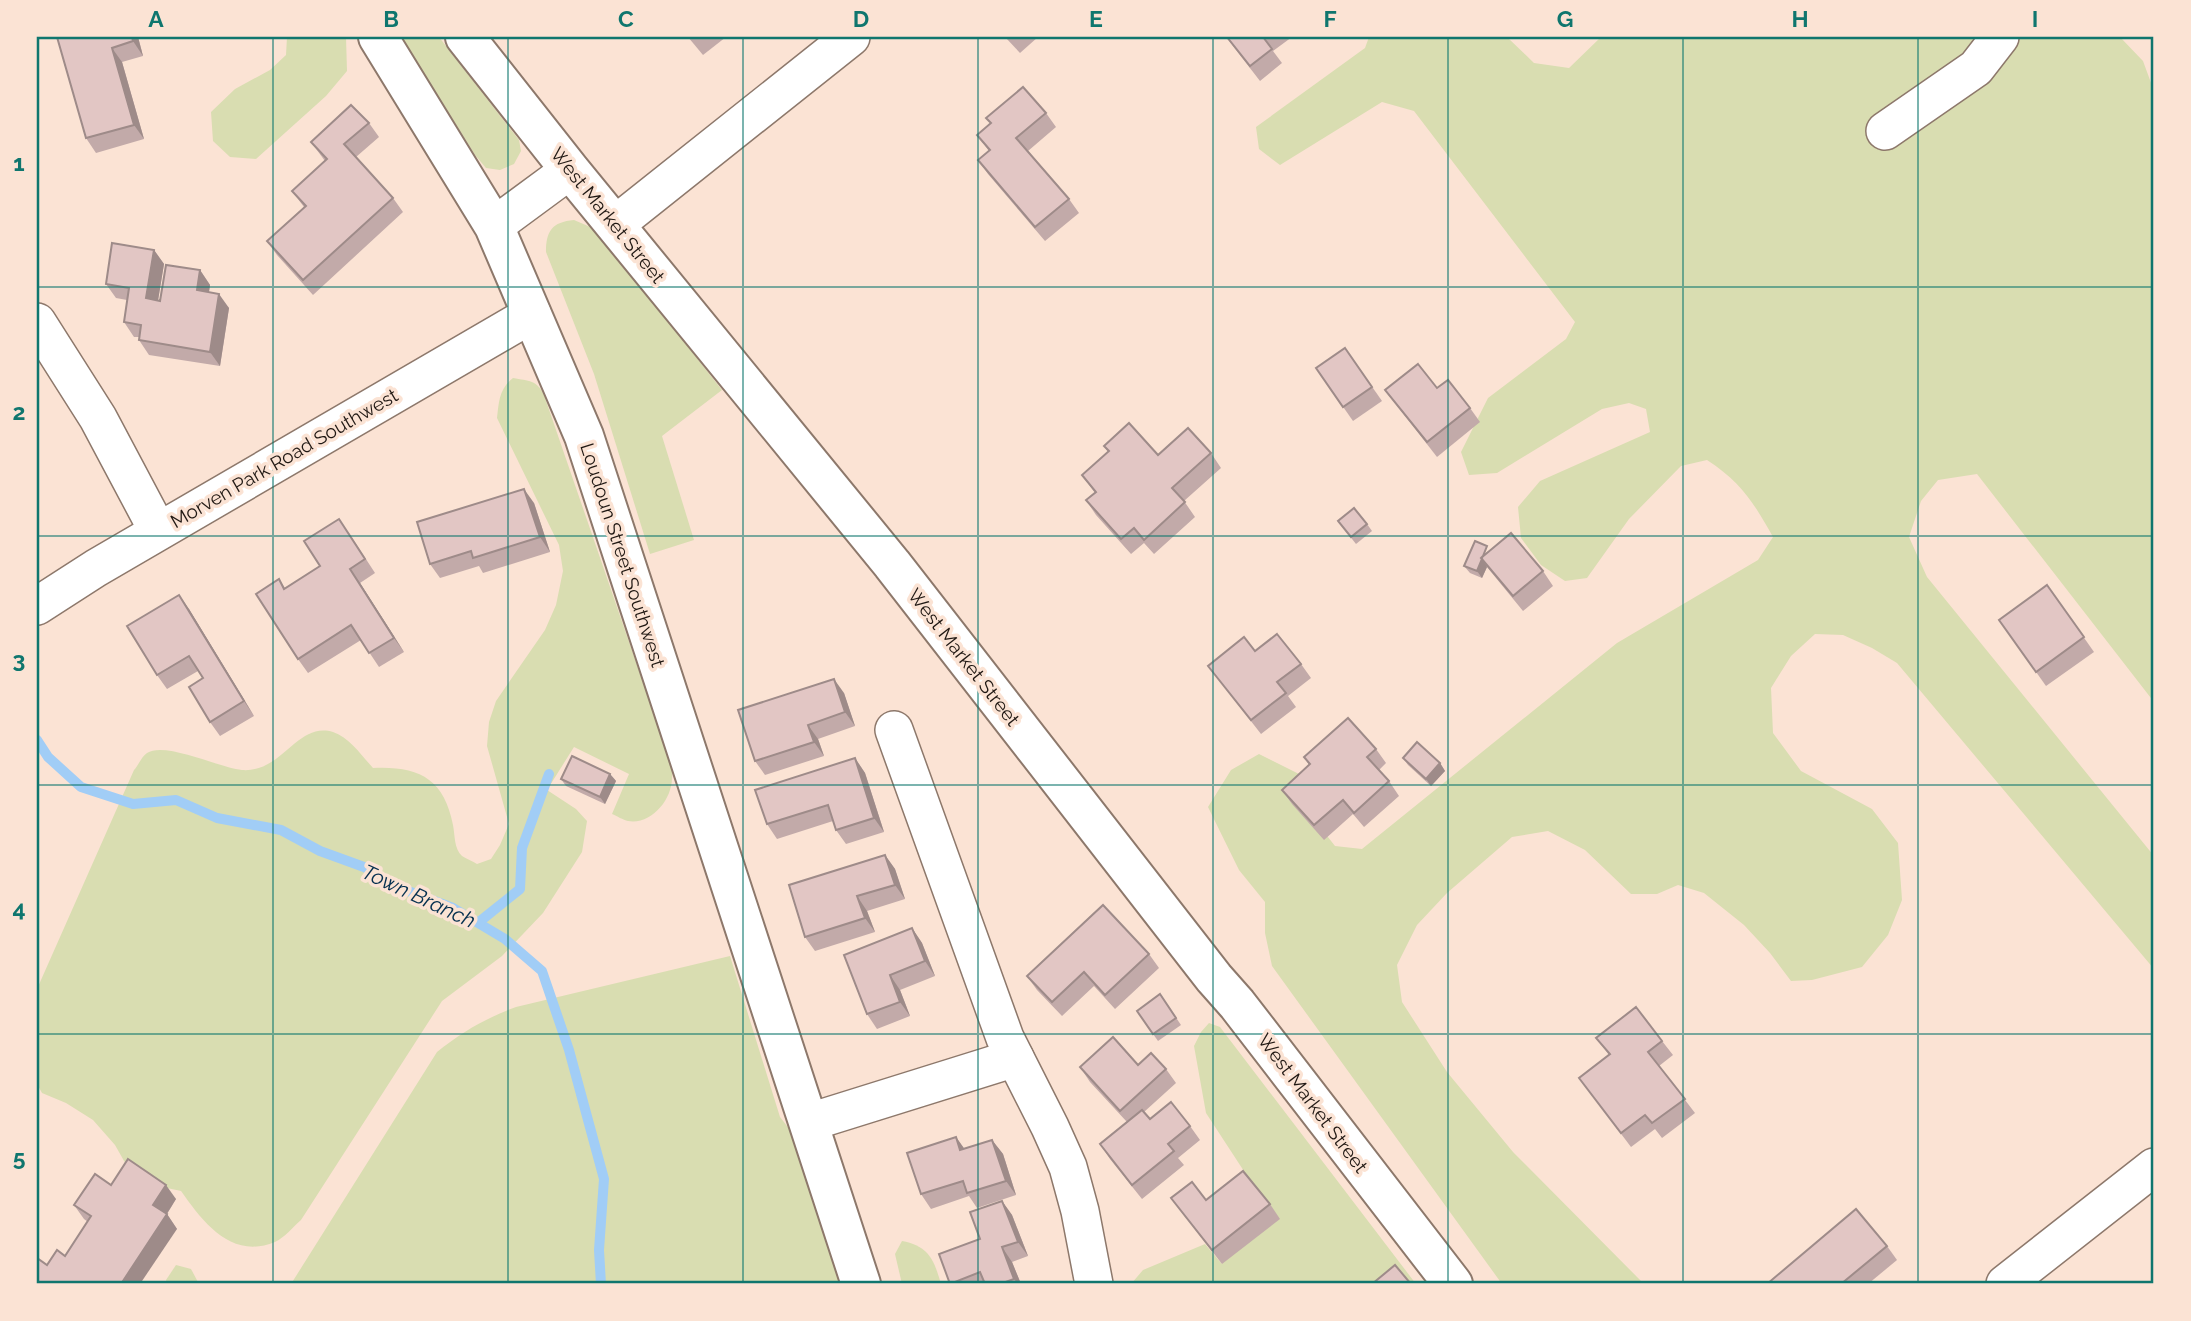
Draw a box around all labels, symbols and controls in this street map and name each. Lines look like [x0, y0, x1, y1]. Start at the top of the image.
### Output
text: A [148, 5, 164, 32]
text: B [383, 5, 399, 32]
text: C [618, 5, 634, 32]
text: D [853, 5, 869, 32]
text: E [1089, 5, 1103, 32]
text: F [1323, 5, 1337, 32]
text: G [1557, 5, 1573, 32]
text: H [1791, 5, 1809, 32]
text: I [2032, 5, 2038, 32]
street label: West Market Street [547, 143, 670, 288]
text: 1 [13, 149, 25, 176]
street label: Morven Park Road Southwest [167, 384, 402, 532]
text: 2 [13, 398, 25, 425]
street label: Loudoun Street Southwest [576, 440, 670, 670]
street label: West Market Street [904, 584, 1025, 731]
text: 3 [13, 646, 25, 673]
water label: Town Branch [358, 859, 480, 933]
text: 4 [12, 895, 26, 922]
street label: West Market Street [1254, 1029, 1373, 1177]
text: 5 [13, 1144, 26, 1171]

